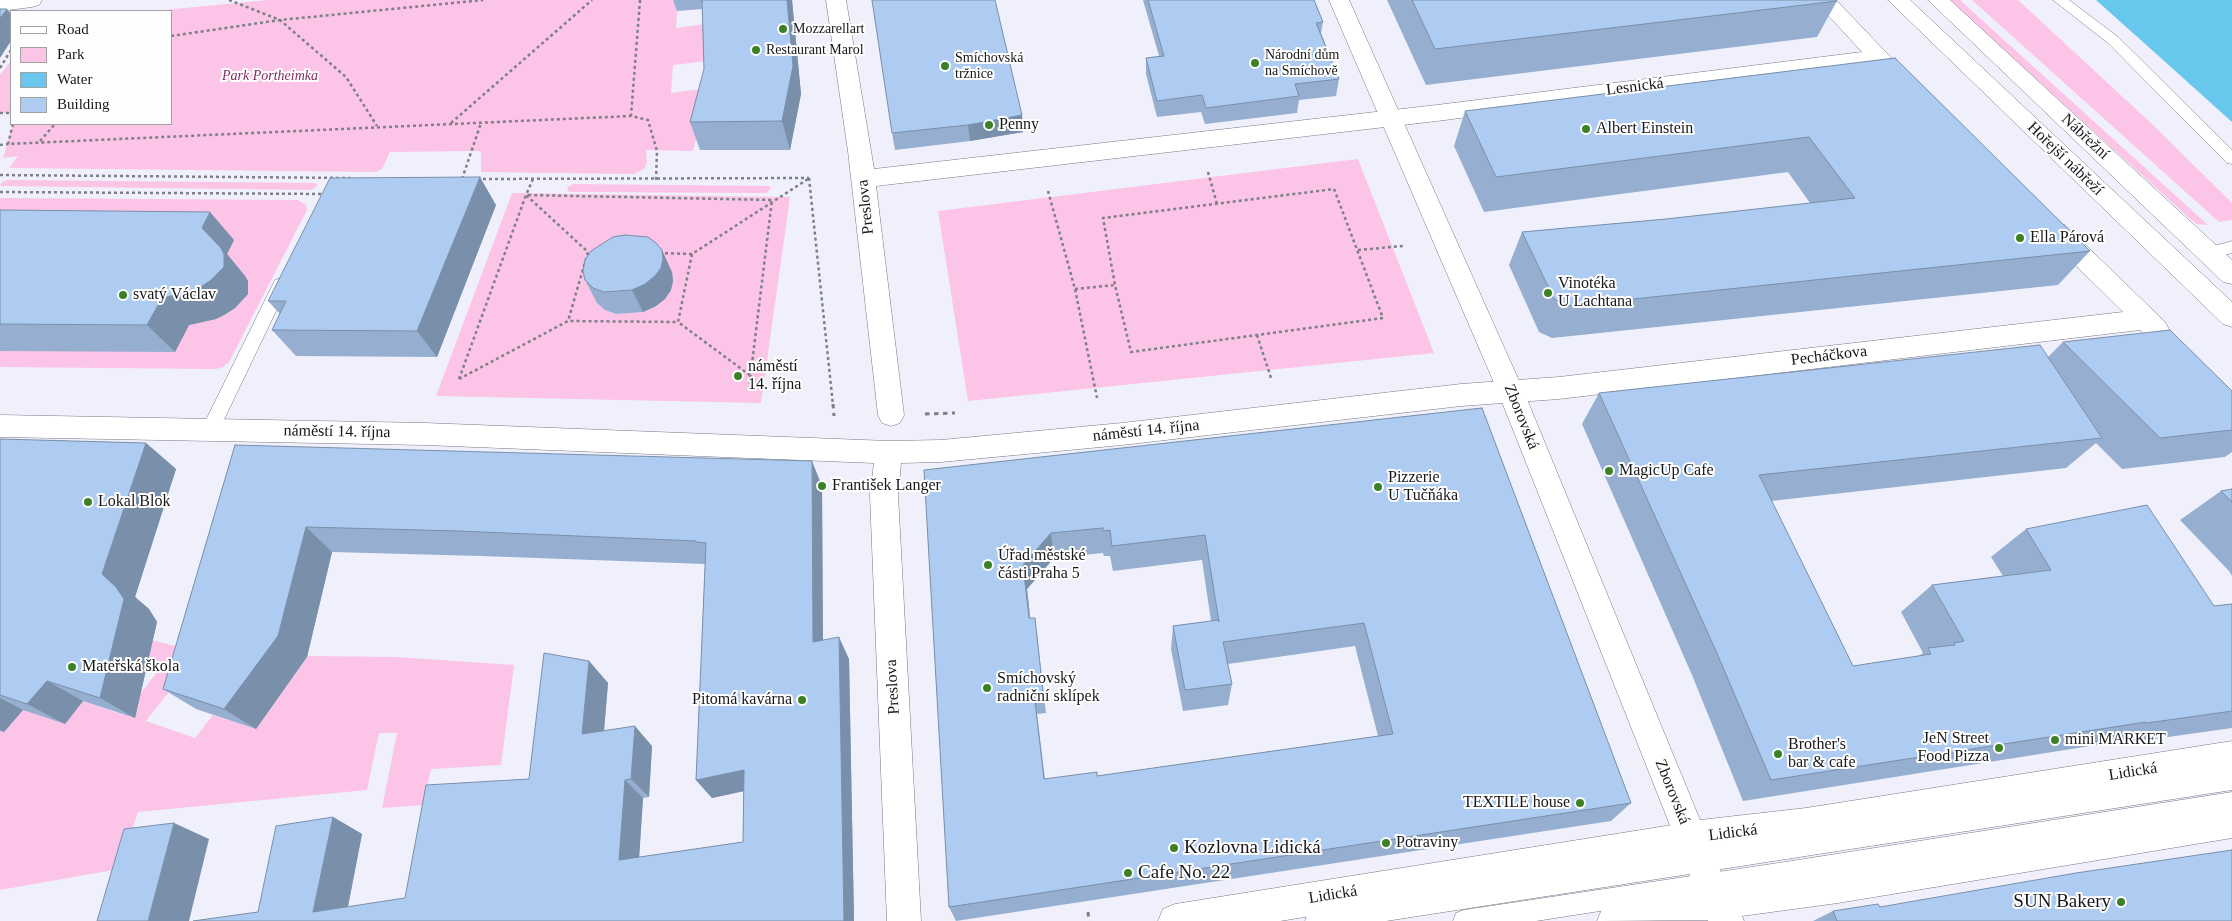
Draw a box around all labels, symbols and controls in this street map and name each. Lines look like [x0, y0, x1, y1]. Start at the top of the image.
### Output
legend [10, 10, 172, 125]
text: Road [57, 21, 89, 37]
place label: Mozzarellart [793, 21, 865, 37]
marker: Mozzarellart [777, 23, 789, 35]
place label: Restaurant Marol [766, 42, 864, 58]
marker: Restaurant Marol [750, 44, 762, 56]
text: Park [57, 46, 85, 62]
place label: Národní dům na Smíchově [1265, 47, 1339, 80]
place label: Smíchovská tržnice [955, 50, 1023, 82]
marker: Národní dům na Smíchově [1249, 57, 1261, 69]
marker: Smíchovská tržnice [939, 60, 951, 72]
park label: Park Portheimka [222, 68, 318, 84]
text: Water [57, 71, 92, 87]
street label: Lesnická [1605, 74, 1665, 100]
text: Building [57, 96, 110, 112]
street label: Nábřežní [2057, 110, 2113, 164]
place label: Penny [999, 115, 1039, 135]
street label: Hořejší nábřeží [2023, 118, 2107, 200]
marker: Penny [983, 119, 995, 131]
place label: Albert Einstein [1596, 119, 1693, 139]
marker: Albert Einstein [1580, 123, 1592, 135]
street label: Preslova [854, 179, 878, 235]
place label: Ella Párová [2030, 228, 2104, 248]
marker: Ella Párová [2014, 232, 2026, 244]
place label: Vinotéka U Lachtana [1558, 274, 1632, 312]
place label: svatý Václav [133, 285, 216, 305]
marker: Vinotéka U Lachtana [1542, 287, 1554, 299]
marker: svatý Václav [117, 289, 129, 301]
street label: Pecháčkova [1790, 342, 1868, 370]
place label: náměstí 14. října [748, 357, 801, 395]
marker: náměstí 14. října [732, 370, 744, 382]
street label: Zborovská [1499, 382, 1543, 452]
street label: náměstí 14. října [1092, 416, 1200, 446]
street label: náměstí 14. října [283, 421, 391, 443]
place label: MagicUp Cafe [1619, 461, 1714, 481]
marker: MagicUp Cafe [1603, 465, 1615, 477]
place label: Pizzerie U Tučňáka [1388, 468, 1458, 506]
place label: František Langer [832, 476, 941, 496]
marker: František Langer [816, 480, 828, 492]
marker: Pizzerie U Tučňáka [1372, 481, 1384, 493]
place label: Lokal Blok [98, 492, 170, 512]
marker: Lokal Blok [82, 496, 94, 508]
place label: Úřad městské části Praha 5 [998, 546, 1086, 584]
marker: Úřad městské části Praha 5 [982, 559, 994, 571]
place label: Mateřská škola [82, 657, 179, 677]
street label: Preslova [882, 659, 904, 715]
marker: Mateřská škola [66, 661, 78, 673]
place label: Smíchovský radniční sklípek [997, 669, 1100, 707]
marker: Smíchovský radniční sklípek [981, 682, 993, 694]
place label: Pitomá kavárna [692, 690, 792, 710]
marker: Pitomá kavárna [796, 694, 808, 706]
place label: JeN Street Food Pizza [1917, 729, 1989, 767]
place label: mini MARKET [2065, 730, 2166, 750]
marker: mini MARKET [2049, 734, 2061, 746]
place label: Brother's bar & cafe [1788, 735, 1856, 773]
marker: JeN Street Food Pizza [1993, 742, 2005, 754]
marker: Brother's bar & cafe [1772, 748, 1784, 760]
street label: Zborovská [1650, 757, 1694, 827]
street label: Lidická [2107, 759, 2159, 785]
place label: TEXTILE house [1463, 793, 1570, 813]
marker: TEXTILE house [1574, 797, 1586, 809]
street label: Lidická [1708, 820, 1758, 846]
place label: Potraviny [1396, 833, 1458, 853]
place label: Kozlovna Lidická [1184, 837, 1321, 859]
marker: Potraviny [1380, 837, 1392, 849]
marker: Kozlovna Lidická [1168, 842, 1180, 854]
place label: Cafe No. 22 [1138, 862, 1230, 884]
marker: Cafe No. 22 [1122, 867, 1134, 879]
street label: Lidická [1307, 882, 1359, 908]
place label: SUN Bakery [2013, 891, 2111, 913]
marker: SUN Bakery [2115, 896, 2127, 908]

